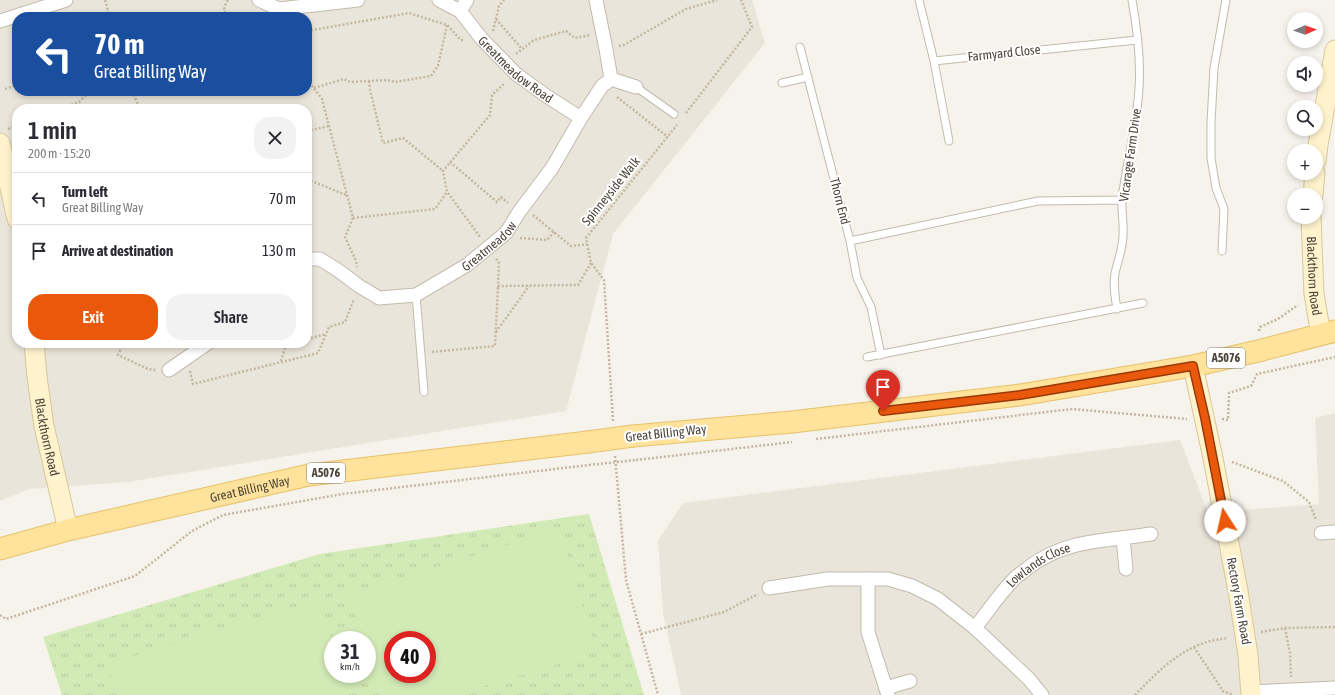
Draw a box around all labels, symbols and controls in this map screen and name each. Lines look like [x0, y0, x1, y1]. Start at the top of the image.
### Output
north arrow [1287, 12, 1323, 48]
map controls [1287, 12, 1323, 224]
icon: left [28, 28, 80, 80]
text: 70 m [94, 28, 144, 60]
street label: Greatmeadow Road [476, 33, 556, 106]
street label: Farmyard Close [967, 42, 1041, 64]
button: sound [1287, 56, 1323, 92]
text: Great Billing Way [94, 61, 207, 82]
button: search [1287, 100, 1323, 136]
street label: Vicarage Farm Drive [1116, 107, 1144, 203]
text: 1 min [28, 117, 77, 144]
button: close [254, 117, 296, 159]
button: + [1287, 144, 1323, 180]
text: 200 m · 15:20 [28, 146, 91, 161]
street label: Spinneyside Walk [579, 153, 643, 228]
street label: Thorn End [827, 176, 853, 226]
text: Turn left [62, 183, 108, 200]
icon: left [28, 188, 50, 210]
button: − [1287, 188, 1323, 224]
text: 70 m [269, 190, 296, 207]
text: Great Billing Way [62, 200, 143, 215]
street label: Greatmeadow [459, 218, 519, 274]
street label: Blackthorn Road [1304, 236, 1325, 316]
icon: arrive [28, 240, 50, 262]
text: Arrive at destination [62, 242, 173, 259]
text: 130 m [262, 242, 296, 259]
button: Exit [28, 294, 158, 340]
button: Share [166, 294, 296, 340]
road number: A5076 [1207, 348, 1245, 368]
pin [866, 370, 900, 411]
icon: arrive [872, 376, 894, 398]
street label: Blackthorn Road [33, 397, 63, 477]
street label: Great Billing Way [625, 421, 708, 445]
road number: A5076 [307, 463, 345, 483]
street label: Great Billing Way [208, 472, 292, 505]
position arrow [1204, 500, 1246, 542]
street label: Lowlands Close [1003, 540, 1072, 590]
street label: Rectory Farm Road [1224, 556, 1254, 646]
speed limit sign: 40 [384, 631, 436, 683]
text: 31 [341, 640, 359, 663]
text: km/h [340, 661, 360, 672]

